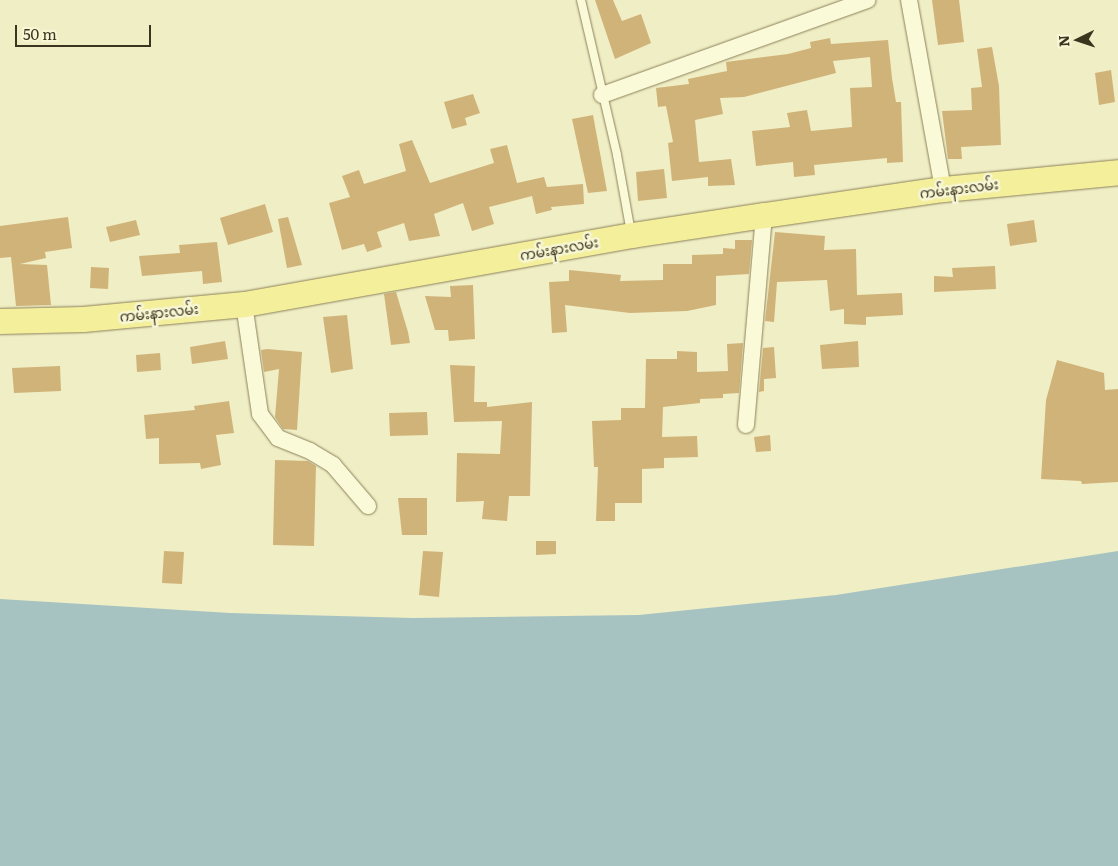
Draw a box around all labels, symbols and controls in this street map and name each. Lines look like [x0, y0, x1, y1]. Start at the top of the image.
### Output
scale bar [18, 15, 154, 47]
north arrow [1053, 15, 1103, 65]
text: 50 m [23, 22, 57, 45]
text: N [1053, 34, 1073, 48]
street label: ကမ်းနားလမ်း [919, 175, 999, 201]
street label: ကမ်းနားလမ်း [518, 233, 600, 263]
street label: ကမ်းနားလမ်း [119, 300, 199, 324]

